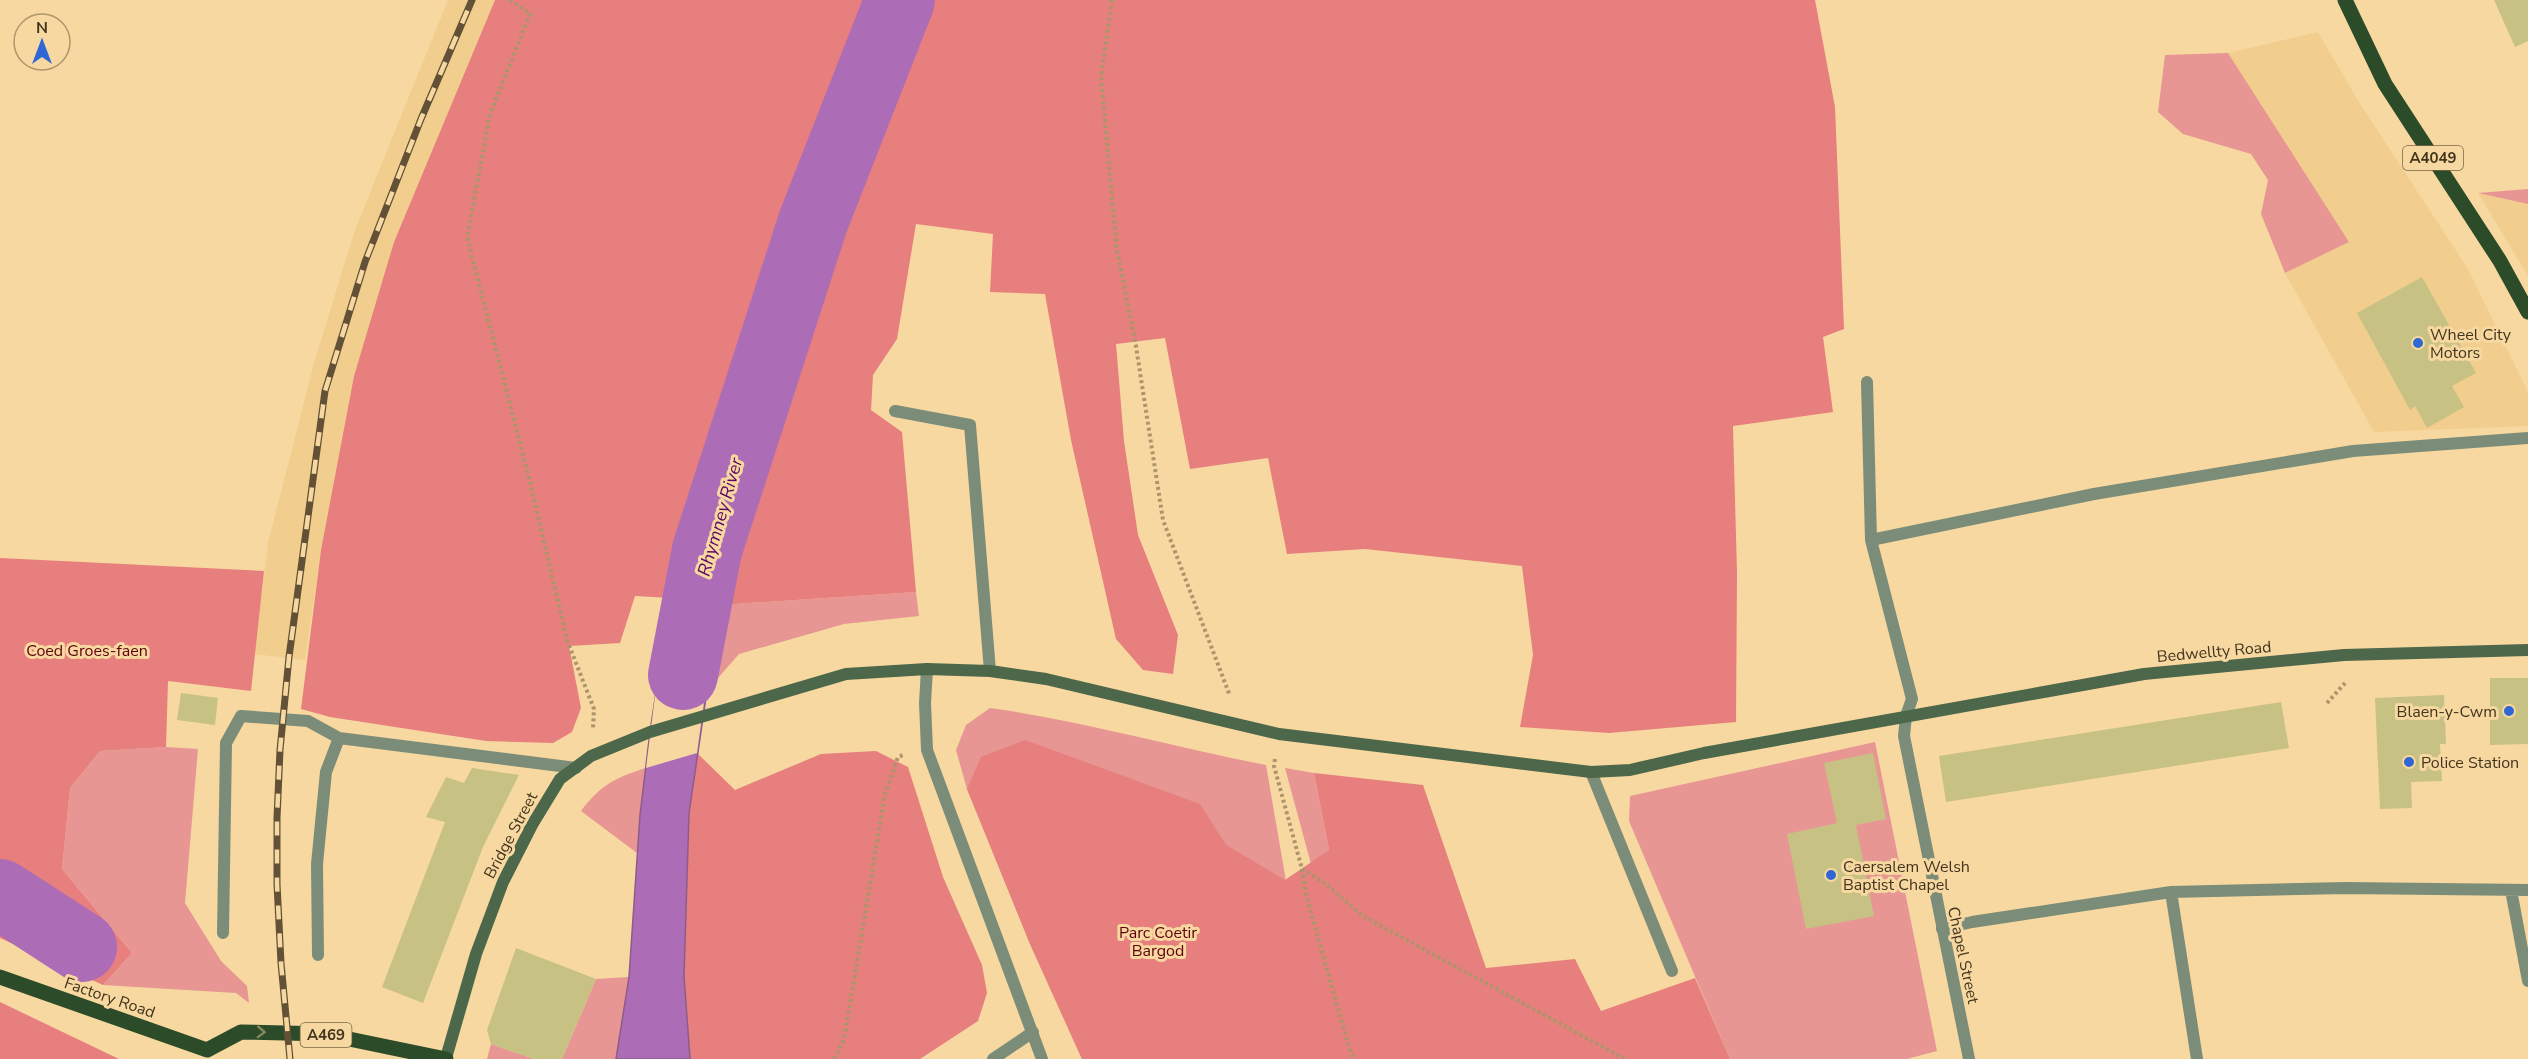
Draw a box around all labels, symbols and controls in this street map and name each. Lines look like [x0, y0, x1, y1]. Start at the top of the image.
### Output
north arrow [12, 12, 72, 72]
text: N [36, 17, 48, 39]
road number: A4049 [2403, 146, 2463, 170]
place label: Wheel City Motors [2430, 324, 2512, 364]
marker: Wheel City Motors [2411, 336, 2425, 350]
water label: Rhymney River [692, 455, 748, 579]
street label: Bedwellty Road [2156, 636, 2272, 668]
park label: Coed Groes-faen [26, 640, 148, 662]
place label: Blaen-y-Cwm [2397, 701, 2497, 723]
marker: Blaen-y-Cwm [2502, 704, 2516, 718]
place label: Police Station [2421, 752, 2519, 774]
marker: Police Station [2402, 755, 2416, 769]
street label: Bridge Street [479, 788, 543, 883]
place label: Caersalem Welsh Baptist Chapel [1843, 856, 1970, 896]
marker: Caersalem Welsh Baptist Chapel [1824, 868, 1838, 882]
street label: Chapel Street [1942, 905, 1984, 1006]
park label: Parc Coetir Bargod [1119, 922, 1197, 962]
street label: Factory Road [61, 972, 158, 1024]
road number: A469 [300, 1023, 352, 1047]
one-way arrow [257, 1026, 266, 1039]

